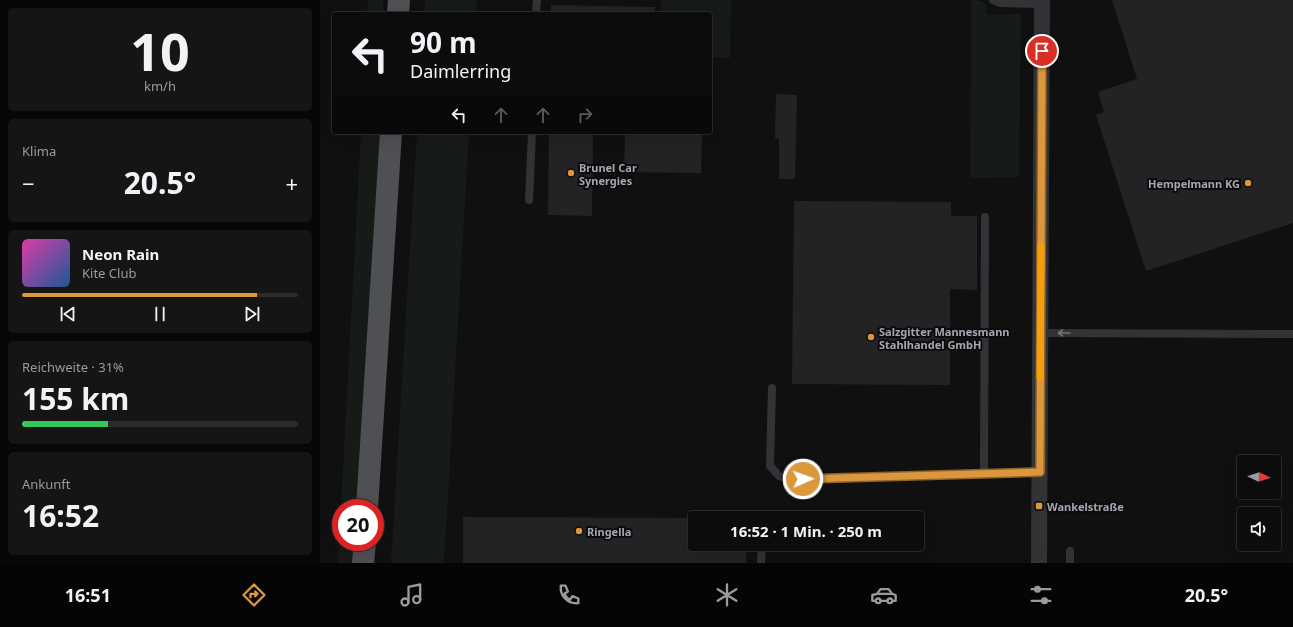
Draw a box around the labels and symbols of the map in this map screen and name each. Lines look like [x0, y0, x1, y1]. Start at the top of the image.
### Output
pin [1025, 34, 1059, 68]
place label: Brunel Car Synergies [579, 160, 637, 188]
marker: Brunel Car Synergies [566, 168, 576, 178]
place label: Hempelmann KG [1148, 176, 1240, 191]
marker: Hempelmann KG [1243, 178, 1253, 188]
place label: Salzgitter Mannesmann Stahlhandel GmbH [879, 324, 1009, 352]
one-way arrow [1058, 329, 1071, 337]
marker: Salzgitter Mannesmann Stahlhandel GmbH [866, 332, 876, 342]
north arrow [1237, 455, 1281, 499]
position arrow [782, 458, 824, 500]
speed limit sign: 20 [332, 499, 384, 551]
place label: Wankelstraße [1047, 499, 1124, 514]
marker: Wankelstraße [1034, 501, 1044, 511]
place label: Ringella [587, 524, 631, 539]
marker: Ringella [574, 526, 584, 536]

